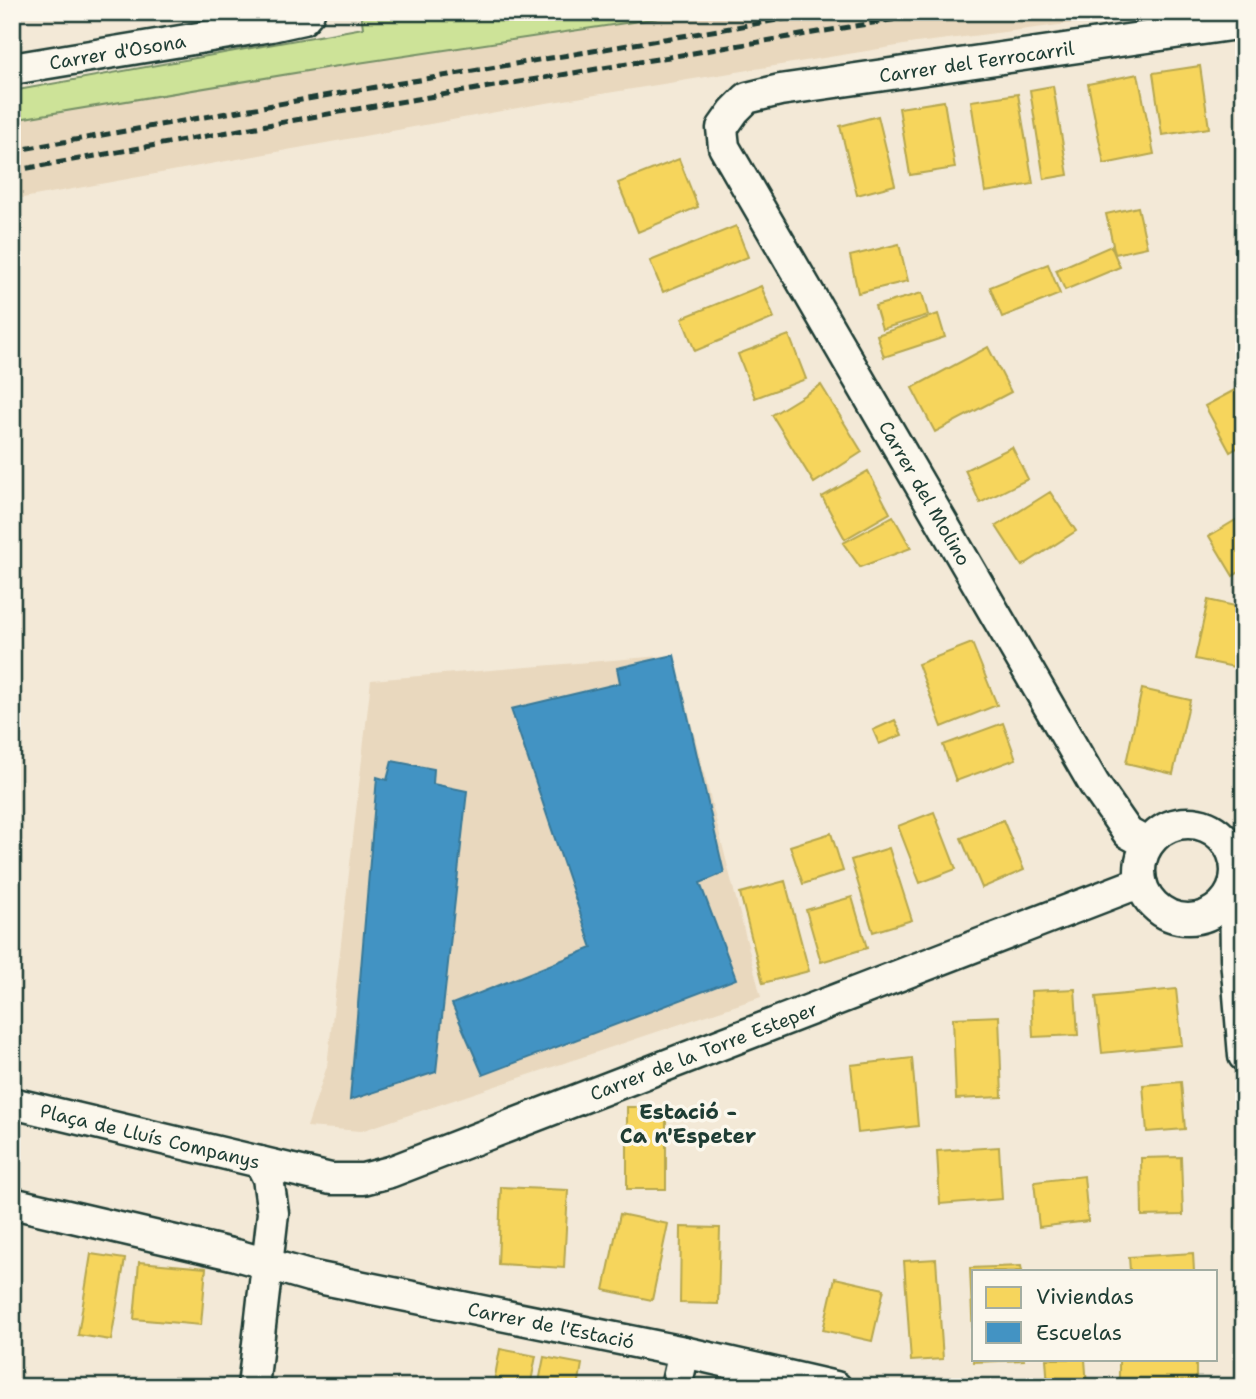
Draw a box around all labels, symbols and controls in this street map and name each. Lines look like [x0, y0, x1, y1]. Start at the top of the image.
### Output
street label: Carrer d'Osona [47, 28, 188, 76]
street label: Carrer del Ferrocarril [878, 36, 1076, 89]
street label: Carrer del Molino [873, 416, 976, 570]
street label: Carrer de la Torre Esteper [587, 996, 821, 1107]
street label: Plaça de Lluís Companys [37, 1098, 263, 1175]
district label: Estació - Ca n'Espeter [620, 1098, 756, 1150]
legend [972, 1270, 1218, 1360]
text: Viviendas [1036, 1283, 1134, 1311]
street label: Carrer de l'Estació [466, 1297, 637, 1355]
text: Escuelas [1036, 1319, 1122, 1347]

